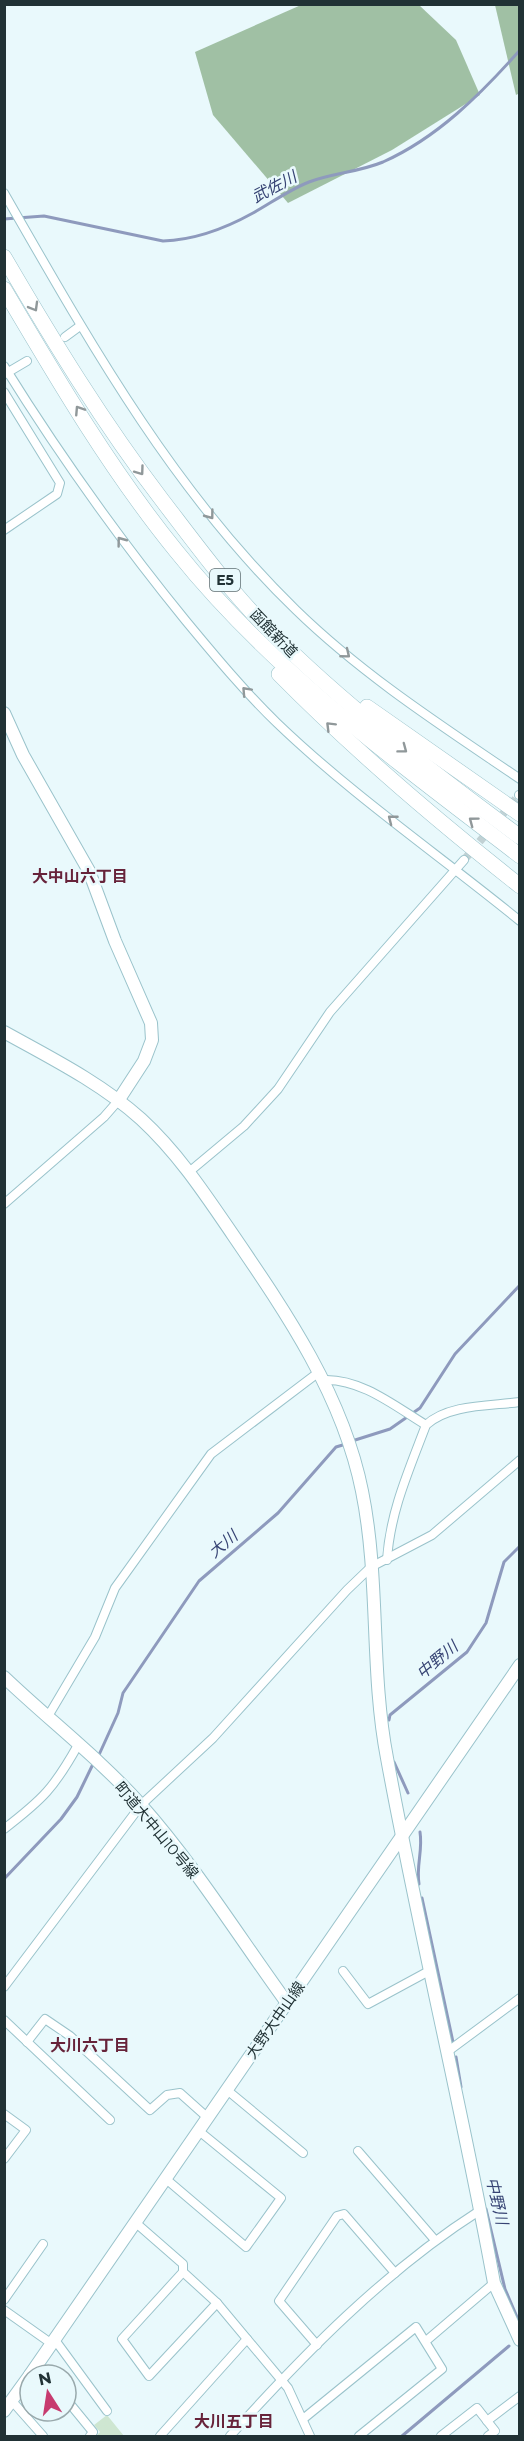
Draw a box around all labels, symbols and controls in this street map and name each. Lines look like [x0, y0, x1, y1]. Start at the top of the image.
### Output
water label: 武佐川 [248, 166, 301, 207]
one-way arrow [26, 301, 38, 312]
one-way arrow [75, 406, 86, 417]
one-way arrow [133, 464, 144, 475]
one-way arrow [203, 509, 214, 520]
one-way arrow [118, 536, 129, 547]
road number: E5 [210, 569, 240, 591]
street label: 函館新道 [246, 605, 302, 661]
one-way arrow [339, 647, 350, 658]
one-way arrow [242, 687, 253, 698]
one-way arrow [327, 723, 338, 734]
one-way arrow [396, 741, 407, 752]
one-way arrow [388, 816, 399, 827]
one-way arrow [468, 817, 479, 828]
district label: 大中山六丁目 [32, 867, 128, 886]
water label: 大川 [205, 1525, 243, 1562]
water label: 中野川 [413, 1636, 463, 1683]
street label: 町道大中山10号線 [111, 1778, 203, 1882]
street label: 大野大中山線 [241, 1978, 309, 2062]
district label: 大川六丁目 [50, 2036, 130, 2055]
water label: 中野川 [482, 2175, 512, 2228]
north arrow [18, 2363, 78, 2423]
text: N [37, 2368, 53, 2389]
district label: 大川五丁目 [194, 2412, 274, 2431]

